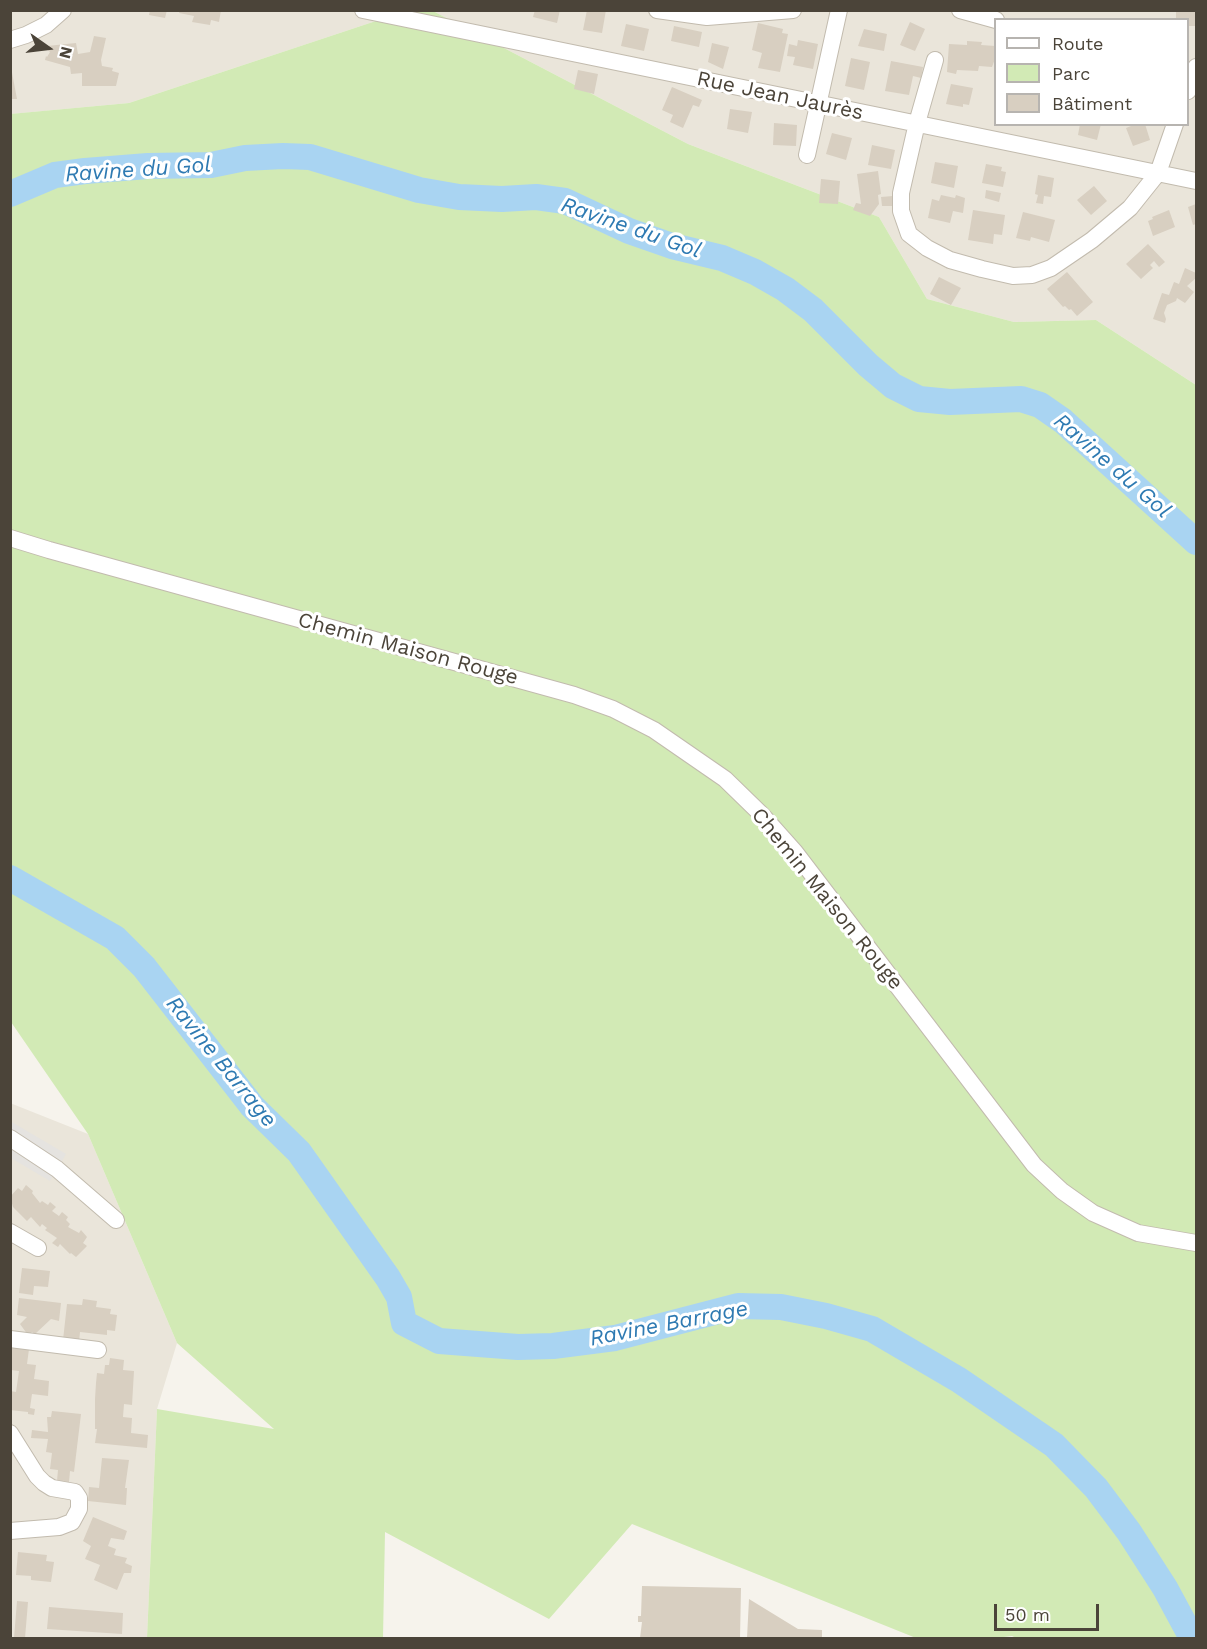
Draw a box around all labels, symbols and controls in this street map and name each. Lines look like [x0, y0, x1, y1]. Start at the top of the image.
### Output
north arrow [18, 18, 78, 78]
legend [994, 18, 1189, 126]
text: Route [1052, 33, 1104, 54]
text: N [55, 44, 77, 61]
text: Parc [1052, 63, 1090, 84]
street label: Rue Jean Jaurès [694, 66, 866, 126]
text: Bâtiment [1052, 93, 1132, 114]
water label: Ravine du Gol [64, 152, 212, 188]
water label: Ravine du Gol [558, 192, 704, 264]
water label: Ravine du Gol [1048, 408, 1176, 524]
street label: Chemin Maison Rouge [295, 607, 521, 691]
street label: Chemin Maison Rouge [746, 803, 908, 995]
water label: Ravine Barrage [160, 991, 282, 1133]
water label: Ravine Barrage [588, 1296, 750, 1352]
scale bar [997, 1592, 1102, 1630]
text: 50 m [1005, 1604, 1050, 1625]

